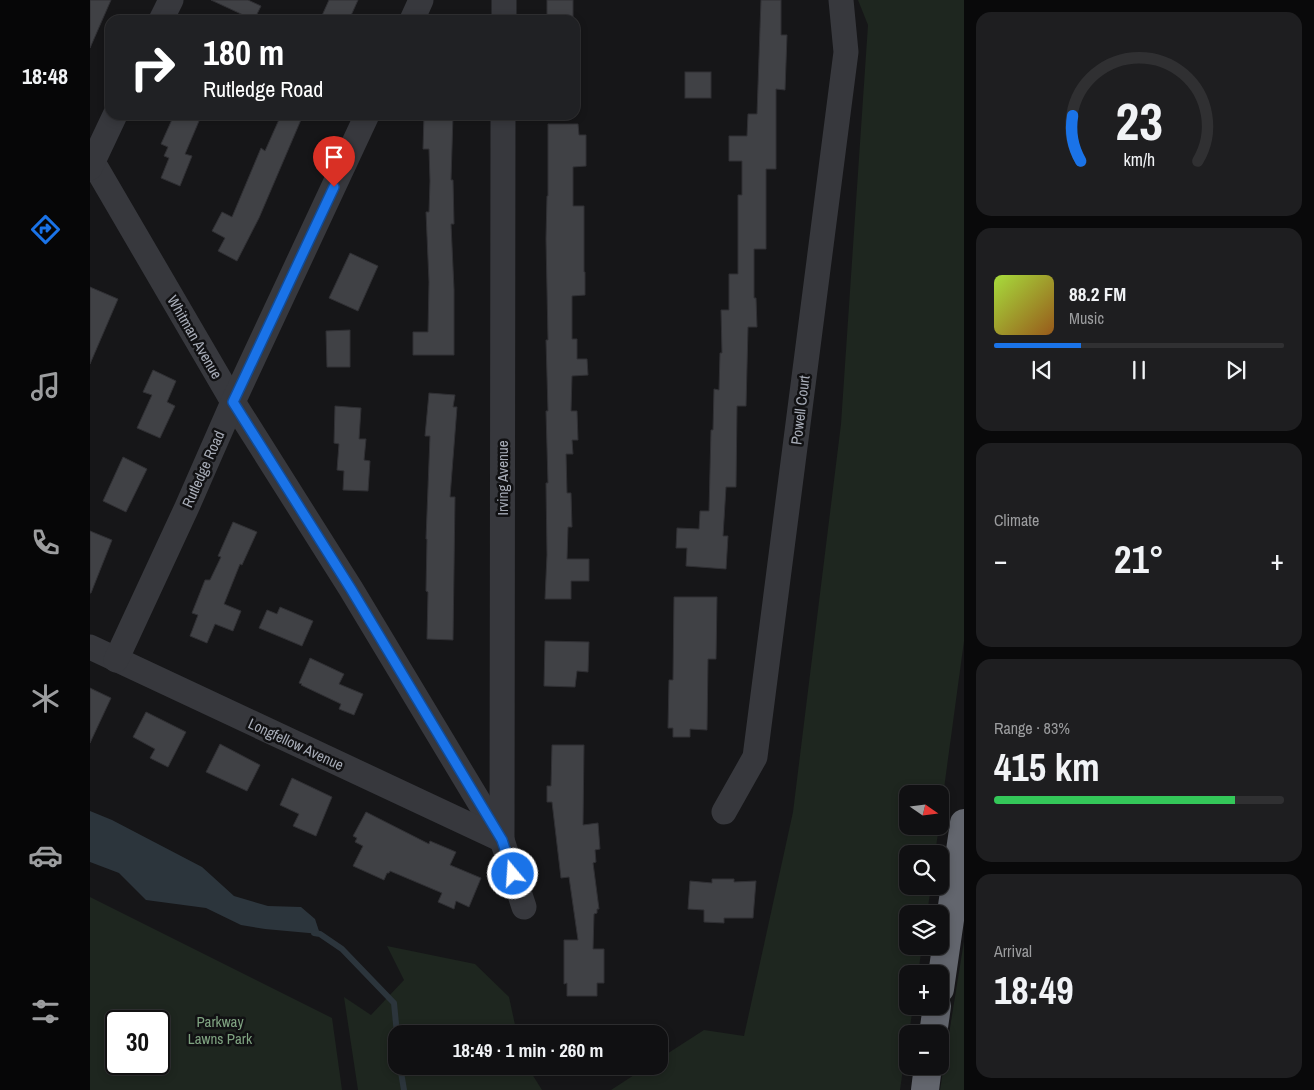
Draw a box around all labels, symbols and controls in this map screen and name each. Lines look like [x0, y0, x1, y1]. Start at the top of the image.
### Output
text: 180 m [203, 29, 284, 76]
icon: right [120, 35, 185, 100]
text: 18:48 [22, 61, 68, 91]
text: Rutledge Road [203, 74, 323, 104]
text: 23 [1115, 86, 1163, 156]
pin [313, 136, 355, 187]
icon: arrive [320, 143, 348, 171]
text: km/h [1123, 148, 1155, 172]
icon: directions [28, 212, 63, 247]
text: 88.2 FM [1069, 281, 1126, 307]
street label: Whitman Avenue [163, 291, 228, 383]
text: Music [1069, 307, 1104, 329]
icon: previous [1028, 356, 1056, 384]
icon: pause [1125, 356, 1153, 384]
icon: next [1222, 356, 1250, 384]
icon: music [28, 369, 63, 404]
street label: Powell Court [785, 374, 815, 446]
street label: Rutledge Road [177, 427, 229, 511]
street label: Irving Avenue [492, 440, 513, 516]
text: Climate [994, 509, 1039, 531]
icon: phone [28, 525, 63, 560]
text: 21° [1114, 534, 1164, 585]
text: − [994, 541, 1007, 579]
text: + [1271, 541, 1284, 579]
icon: climate [28, 681, 63, 716]
street label: Longfellow Avenue [245, 713, 347, 775]
text: Range · 83% [994, 717, 1070, 739]
text: 415 km [994, 742, 1100, 793]
north arrow [899, 785, 949, 835]
map controls [899, 785, 949, 1075]
icon: car [28, 838, 63, 873]
button: search [899, 845, 949, 895]
position arrow [486, 847, 538, 899]
button: layers [899, 905, 949, 955]
text: Arrival [994, 940, 1032, 962]
button: + [899, 965, 949, 1015]
text: 18:49 [994, 965, 1074, 1016]
icon: filters [28, 994, 63, 1029]
speed limit sign: 30 [105, 1010, 170, 1075]
park label: Parkway Lawns Park [188, 1011, 253, 1049]
button: − [899, 1025, 949, 1075]
text: 18:49 · 1 min · 260 m [453, 1037, 603, 1063]

